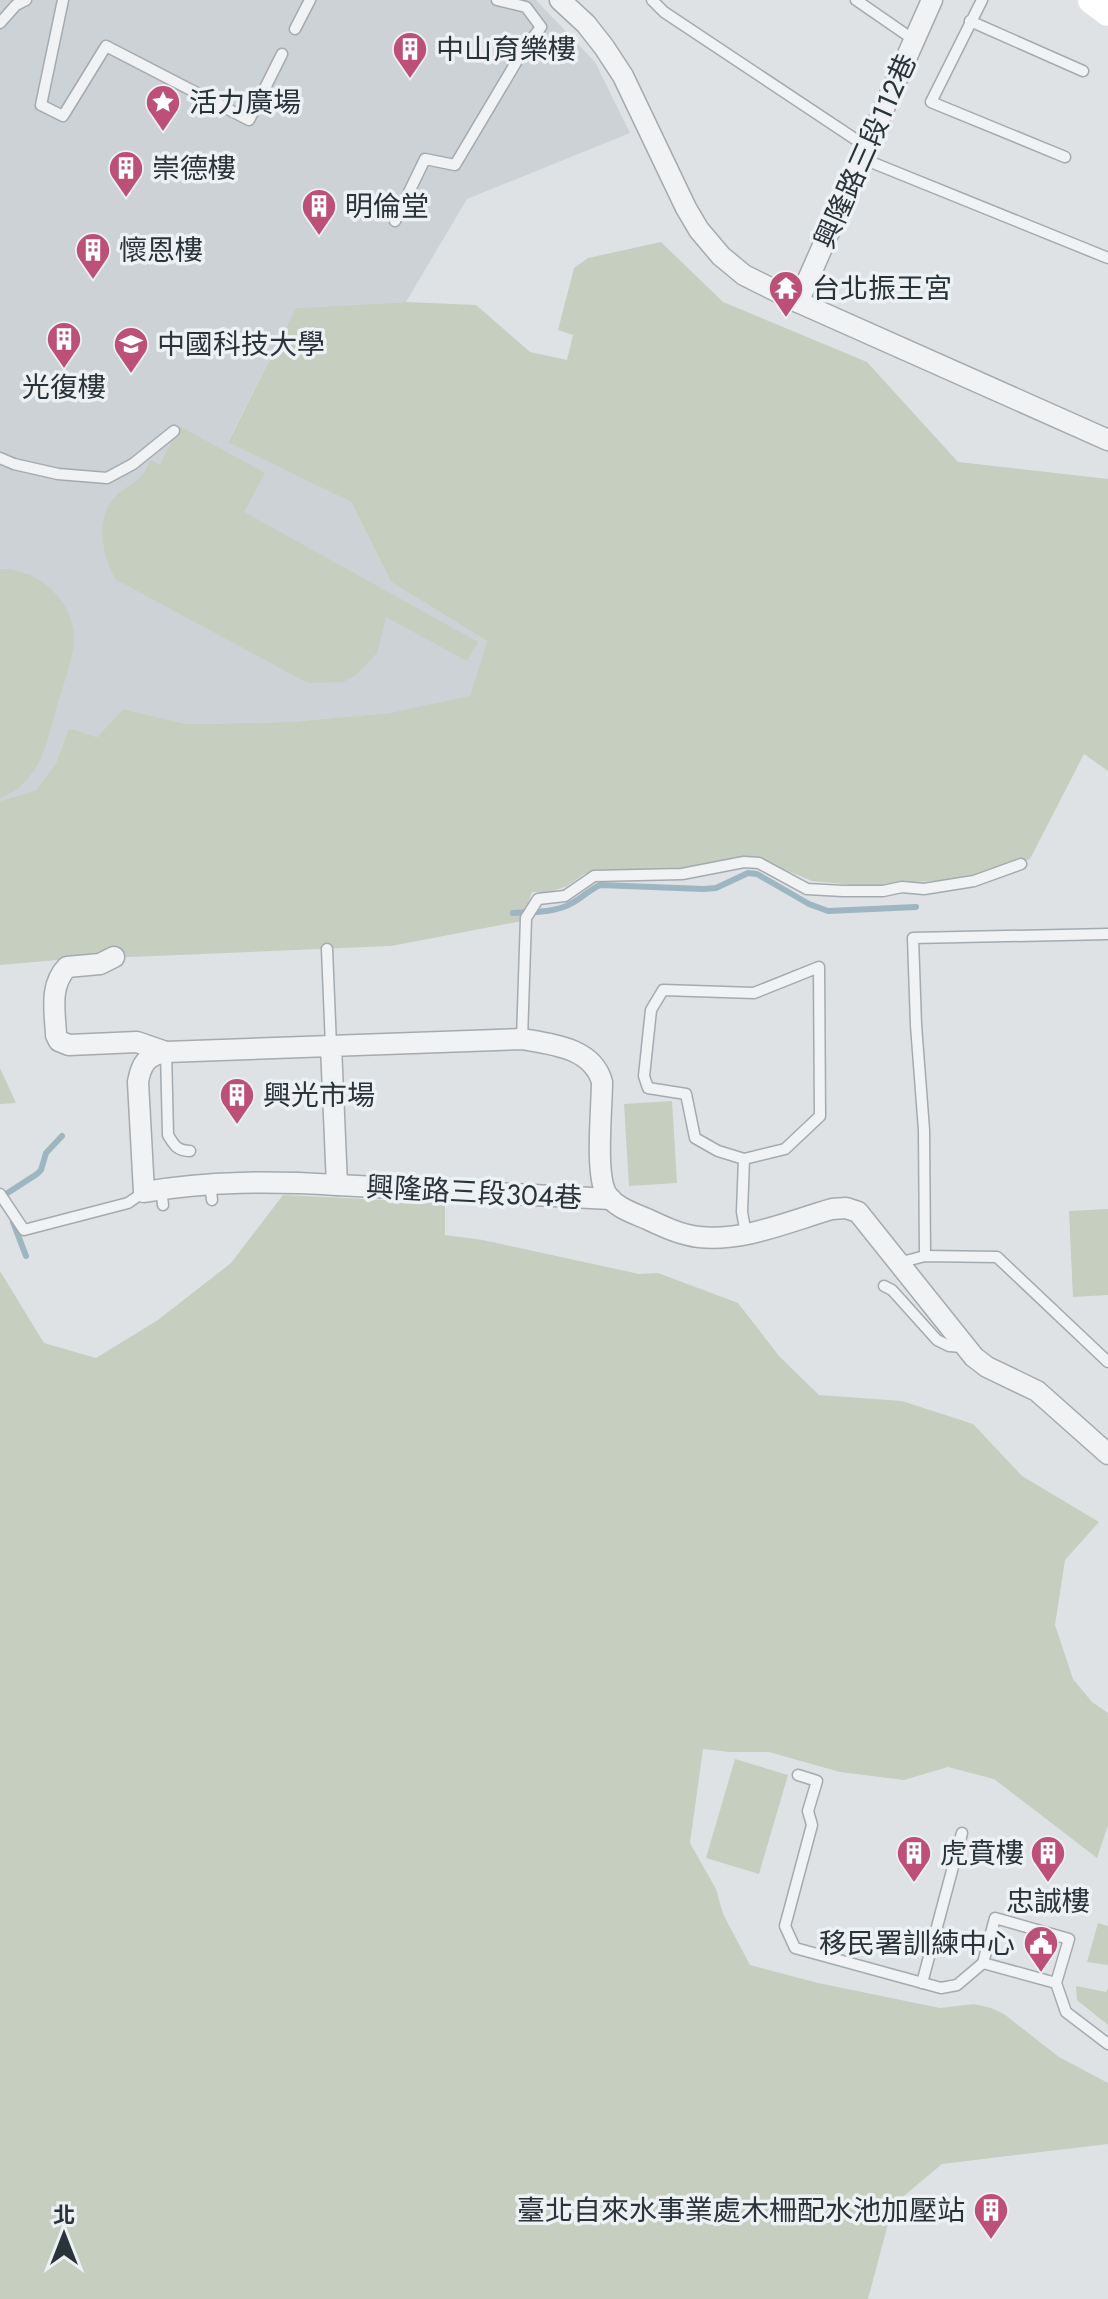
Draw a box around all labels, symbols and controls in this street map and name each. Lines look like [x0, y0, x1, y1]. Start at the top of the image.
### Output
place label: 中山育樂樓 [436, 29, 576, 70]
building icon: 中山育樂樓 [391, 30, 429, 80]
street label: 興隆路三段112巷 [804, 47, 927, 255]
place label: 活力廣場 [189, 82, 301, 123]
place icon: 活力廣場 [144, 83, 182, 133]
place label: 崇德樓 [152, 148, 236, 189]
building icon: 崇德樓 [107, 149, 145, 199]
place label: 明倫堂 [345, 186, 429, 227]
building icon: 明倫堂 [300, 187, 338, 237]
place label: 懷恩樓 [119, 230, 203, 271]
building icon: 懷恩樓 [74, 231, 112, 281]
place label: 台北振王宮 [812, 268, 952, 309]
temple icon: 台北振王宮 [767, 269, 805, 319]
building icon: 光復樓 [45, 320, 83, 370]
place label: 中國科技大學 [157, 324, 325, 365]
school or university icon: 中國科技大學 [112, 325, 150, 375]
place label: 光復樓 [22, 367, 106, 408]
place label: 興光市場 [263, 1075, 375, 1116]
building icon: 興光市場 [218, 1076, 256, 1126]
street label: 興隆路三段304巷 [365, 1166, 583, 1219]
place label: 虎賁樓 [940, 1833, 1024, 1874]
building icon: 虎賁樓 [895, 1834, 933, 1884]
building icon: 忠誠樓 [1029, 1834, 1067, 1884]
place label: 忠誠樓 [1006, 1881, 1090, 1922]
place label: 移民署訓練中心 [819, 1923, 1015, 1964]
public building icon: 移民署訓練中心 [1022, 1924, 1060, 1974]
place label: 臺北自來水事業處木柵配水池加壓站 [517, 2190, 965, 2231]
building icon: 臺北自來水事業處木柵配水池加壓站 [972, 2191, 1010, 2241]
north arrow [24, 2195, 104, 2275]
text: 北 [53, 2199, 75, 2231]

